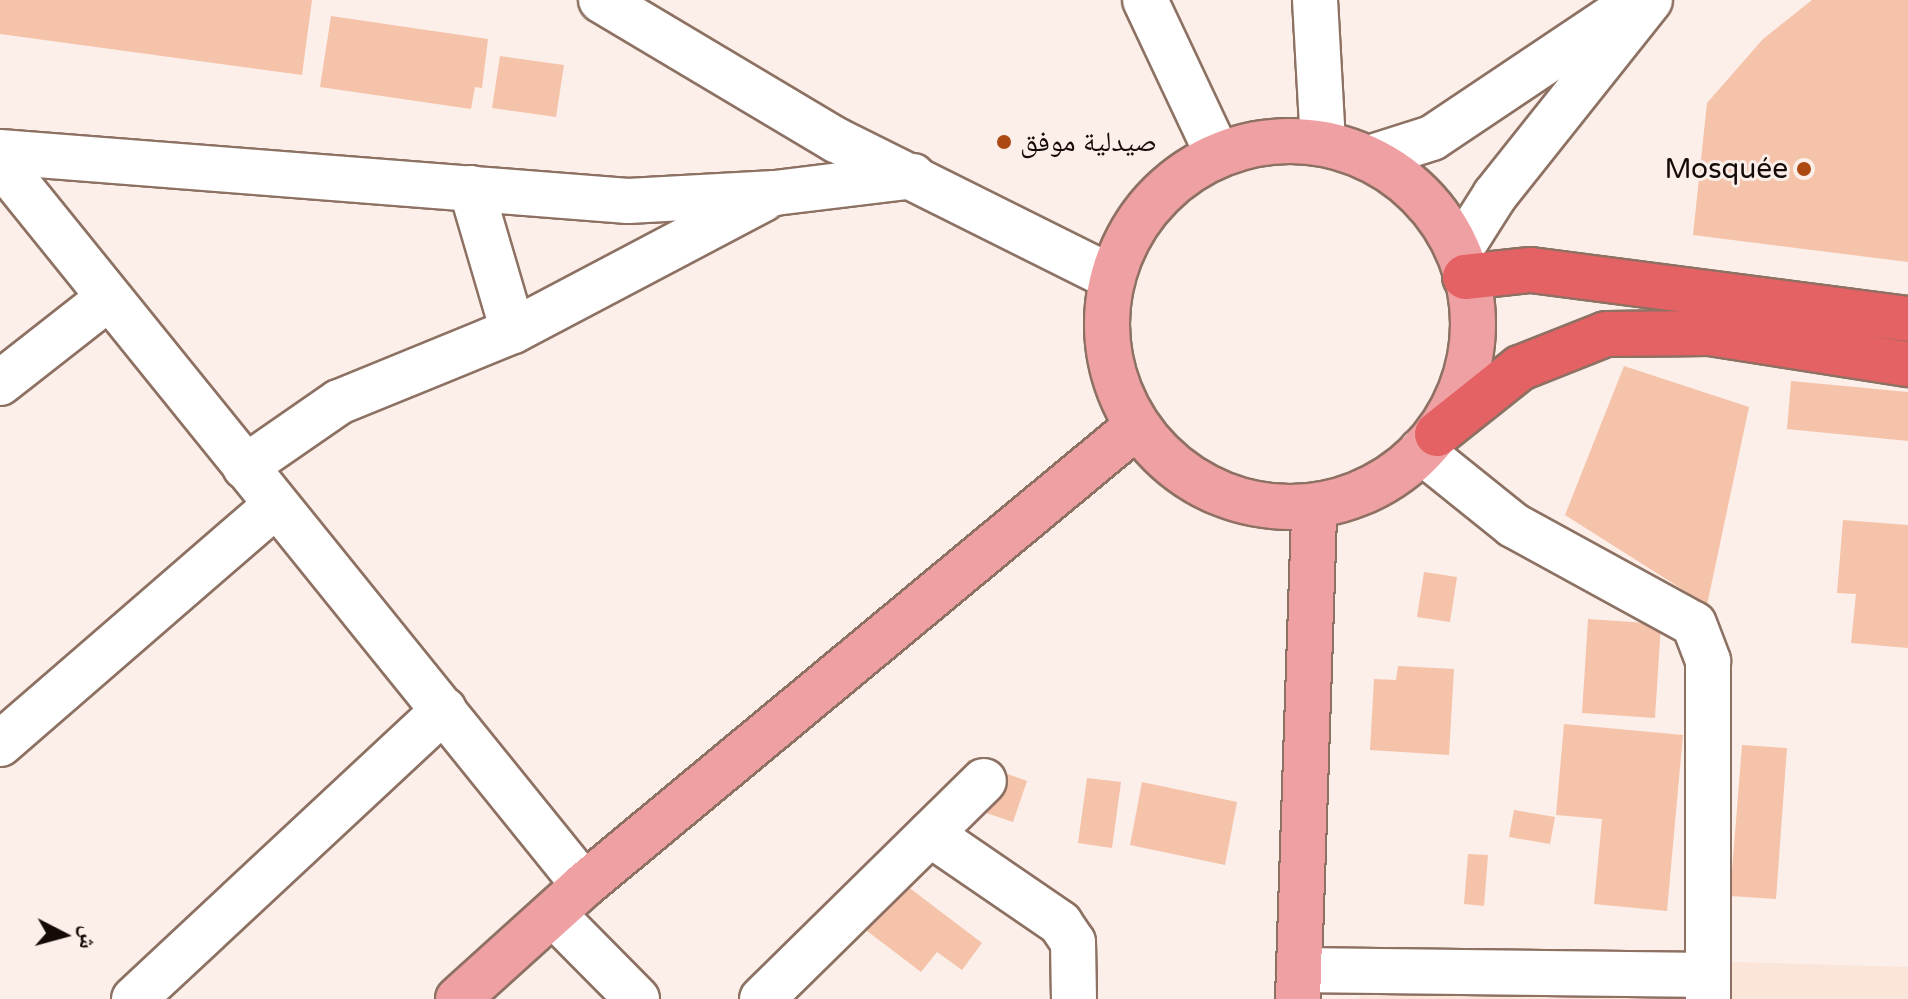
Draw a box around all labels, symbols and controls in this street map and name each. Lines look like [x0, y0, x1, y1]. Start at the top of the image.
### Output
place label: صيدلية موفق [1020, 125, 1157, 159]
marker: صيدلية موفق [995, 133, 1013, 151]
place label: Mosquée [1664, 152, 1788, 186]
marker: Mosquée [1795, 160, 1813, 178]
north arrow [24, 895, 104, 975]
text: ش [74, 925, 102, 950]

